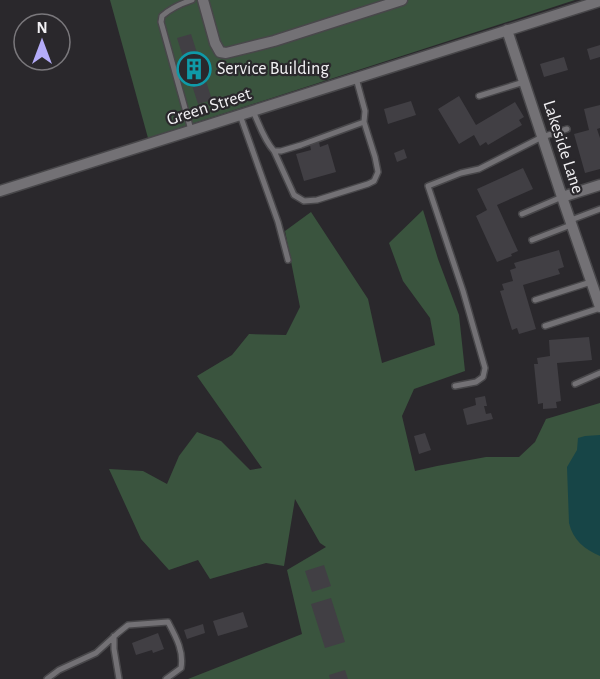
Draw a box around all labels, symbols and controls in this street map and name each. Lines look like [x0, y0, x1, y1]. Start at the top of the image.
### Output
north arrow [12, 12, 72, 72]
text: N [36, 20, 48, 36]
building icon: Service Building [176, 51, 212, 87]
place label: Service Building [217, 60, 329, 78]
street label: Green Street [165, 85, 254, 129]
street label: Lakeside Lane [539, 98, 587, 196]

